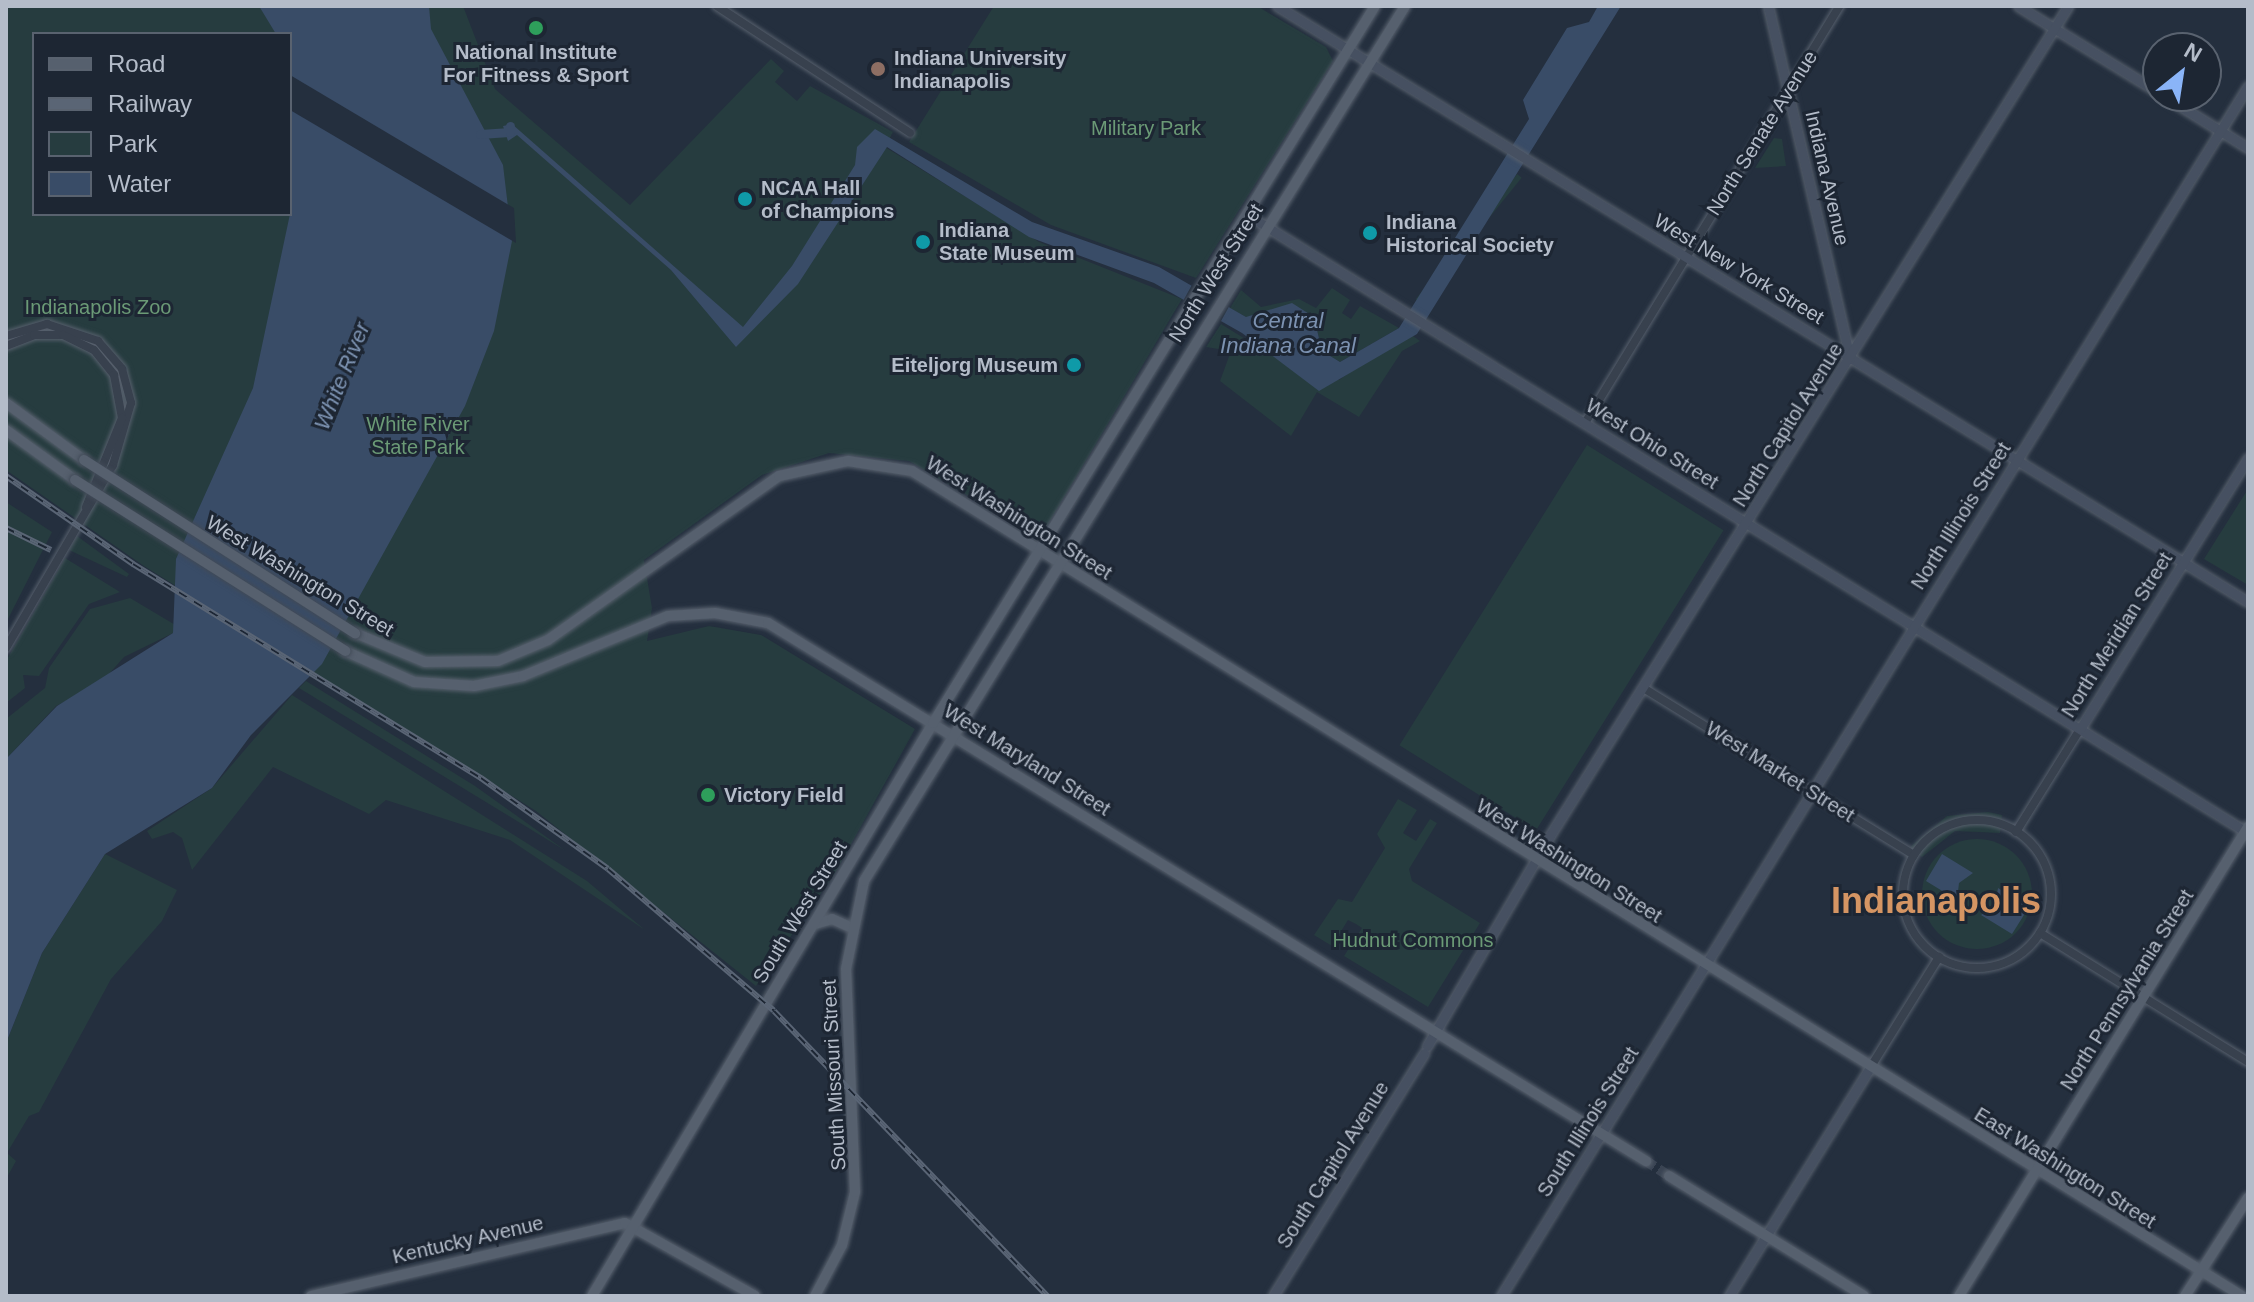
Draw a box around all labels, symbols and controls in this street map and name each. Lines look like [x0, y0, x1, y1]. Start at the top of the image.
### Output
marker: National Institute For Fitness & Sport [527, 19, 545, 37]
legend [32, 32, 292, 216]
north arrow [2142, 32, 2222, 112]
text: N [2180, 38, 2206, 67]
place label: National Institute For Fitness & Sport [443, 40, 629, 87]
place label: Indiana University Indianapolis [894, 46, 1066, 93]
street label: North Senate Avenue [1701, 46, 1823, 220]
text: Road [108, 50, 165, 77]
marker: Indiana University Indianapolis [869, 60, 887, 78]
text: Railway [108, 90, 192, 117]
street label: Indiana Avenue [1800, 108, 1854, 248]
park label: Military Park [1091, 116, 1201, 140]
text: Park [108, 130, 157, 157]
text: Water [108, 170, 171, 197]
place label: NCAA Hall of Champions [761, 176, 894, 223]
marker: NCAA Hall of Champions [736, 190, 754, 208]
street label: North West Street [1164, 199, 1268, 347]
street label: West New York Street [1649, 209, 1829, 329]
place label: Indiana Historical Society [1386, 210, 1554, 257]
place label: Indiana State Museum [939, 218, 1075, 265]
marker: Indiana Historical Society [1361, 224, 1379, 242]
marker: Indiana State Museum [914, 233, 932, 251]
park label: Indianapolis Zoo [25, 295, 171, 319]
water label: Central Indiana Canal [1220, 307, 1356, 358]
water label: White River [308, 318, 376, 434]
street label: North Capitol Avenue [1728, 338, 1848, 512]
place label: Eiteljorg Museum [891, 353, 1058, 377]
marker: Eiteljorg Museum [1065, 356, 1083, 374]
street label: West Ohio Street [1581, 394, 1723, 494]
park label: White River State Park [366, 412, 470, 459]
street label: North Illinois Street [1906, 438, 2016, 594]
street label: West Washington Street [922, 451, 1116, 585]
street label: West Washington Street [202, 510, 398, 642]
street label: North Meridian Street [2056, 548, 2178, 722]
street label: West Maryland Street [939, 699, 1115, 821]
street label: West Market Street [1701, 717, 1859, 827]
place label: Victory Field [724, 783, 844, 807]
marker: Victory Field [699, 786, 717, 804]
street label: West Washington Street [1472, 794, 1666, 928]
street label: South West Street [748, 836, 852, 988]
district label: Indianapolis [1831, 879, 2041, 923]
street label: North Pennsylvania Street [2055, 885, 2199, 1095]
park label: Hudnut Commons [1332, 928, 1494, 952]
street label: South Missouri Street [817, 979, 851, 1171]
street label: South Illinois Street [1532, 1043, 1644, 1201]
street label: South Capitol Avenue [1272, 1077, 1394, 1253]
street label: East Washington Street [1970, 1102, 2160, 1234]
street label: Kentucky Avenue [390, 1211, 546, 1269]

